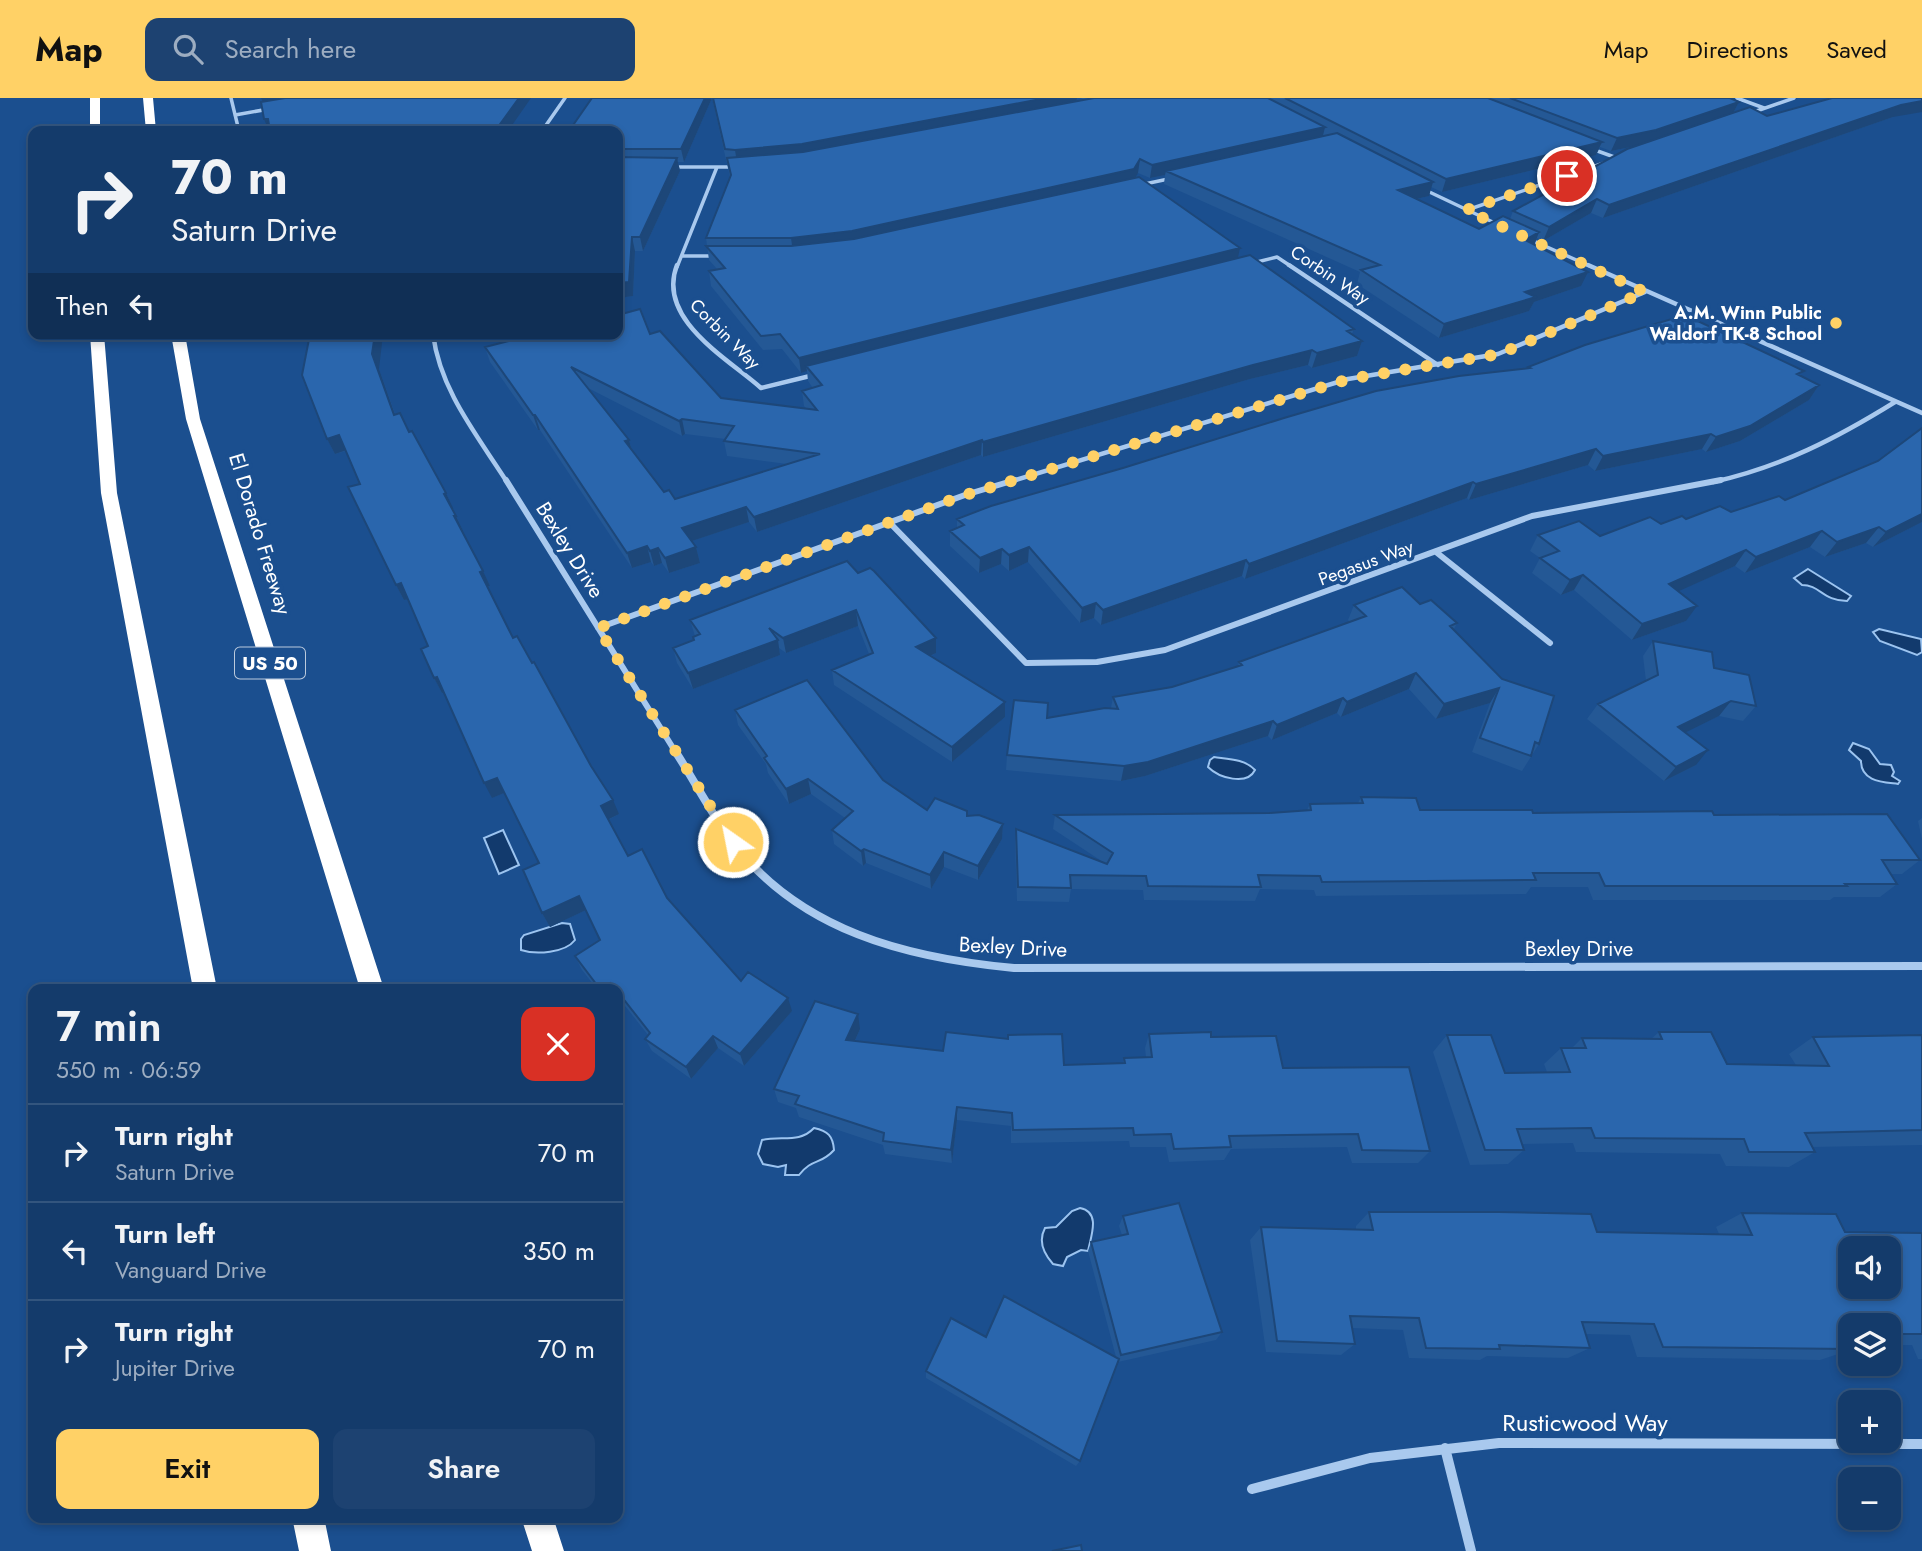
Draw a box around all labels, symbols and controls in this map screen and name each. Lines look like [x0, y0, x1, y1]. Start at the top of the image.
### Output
search box [145, 18, 635, 81]
text: Map [35, 26, 103, 73]
icon: search [169, 30, 207, 68]
text: Search here [225, 30, 356, 68]
text: Map [1604, 32, 1649, 67]
text: Directions [1687, 32, 1788, 67]
text: Saved [1826, 32, 1887, 67]
text: 70 m [171, 142, 288, 212]
pin [1537, 146, 1597, 206]
icon: right [56, 154, 147, 245]
icon: arrive [1548, 157, 1586, 195]
text: Saturn Drive [171, 207, 337, 253]
street label: Corbin Way [1285, 239, 1375, 311]
text: Then [56, 287, 109, 325]
icon: left [123, 287, 161, 325]
street label: Corbin Way [684, 293, 766, 375]
place label: A.M. Winn Public Waldorf TK-8 School [1650, 300, 1822, 347]
marker: A.M. Winn Public Waldorf TK-8 School [1828, 315, 1844, 331]
street label: El Dorado Freeway [221, 450, 299, 619]
street label: Bexley Drive [529, 496, 612, 604]
street label: Pegasus Way [1315, 534, 1417, 592]
road number: US 50 [235, 648, 305, 678]
position arrow [696, 805, 770, 879]
street label: Bexley Drive [958, 929, 1068, 965]
street label: Bexley Drive [1525, 934, 1633, 964]
text: 7 min [56, 996, 162, 1057]
button: close [521, 1007, 595, 1081]
text: 550 m · 06:59 [56, 1053, 201, 1087]
text: Turn right [115, 1117, 233, 1155]
icon: right [56, 1134, 94, 1172]
text: 70 m [538, 1134, 595, 1172]
text: Saturn Drive [115, 1155, 234, 1189]
text: Turn left [115, 1215, 215, 1253]
icon: left [56, 1232, 94, 1270]
text: 350 m [522, 1232, 595, 1270]
map controls [1838, 1236, 1901, 1530]
button: sound [1838, 1236, 1901, 1299]
text: Vanguard Drive [115, 1253, 266, 1287]
text: Turn right [115, 1313, 233, 1351]
button: layers [1838, 1313, 1901, 1376]
icon: right [56, 1330, 94, 1368]
text: 70 m [538, 1330, 595, 1368]
text: Jupiter Drive [115, 1351, 235, 1385]
button: + [1838, 1390, 1901, 1453]
street label: Rusticwood Way [1502, 1405, 1668, 1440]
button: Exit [56, 1429, 319, 1509]
button: Share [333, 1429, 595, 1509]
button: − [1838, 1467, 1901, 1530]

